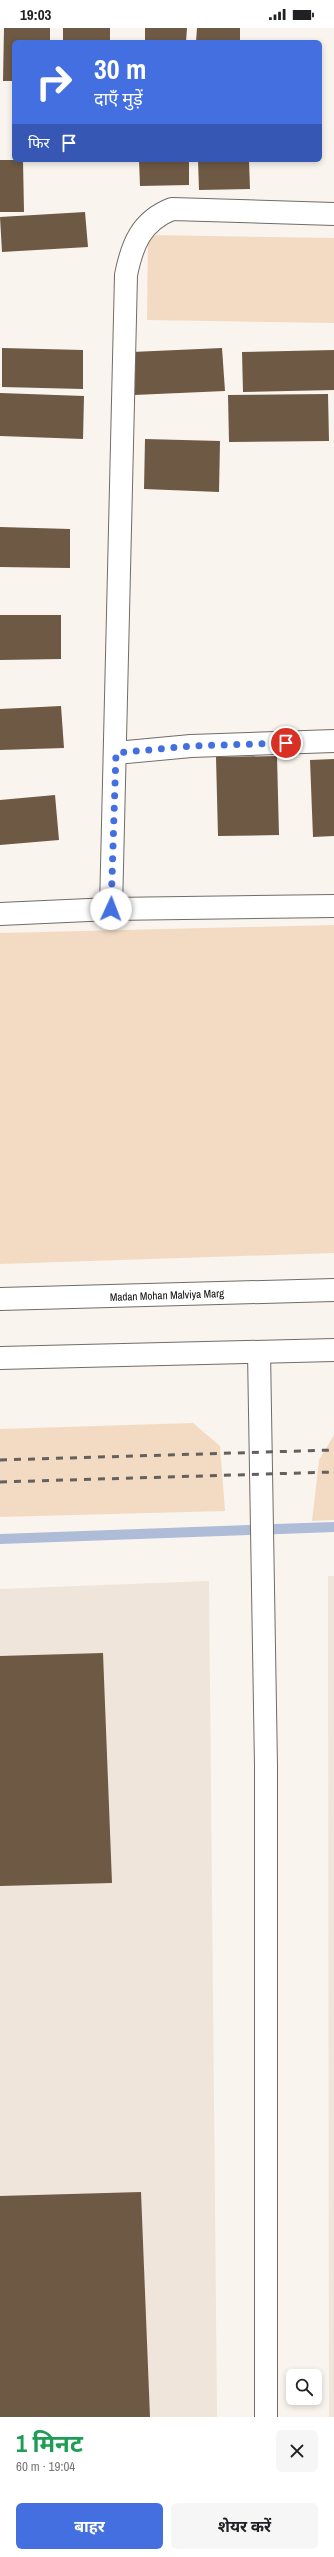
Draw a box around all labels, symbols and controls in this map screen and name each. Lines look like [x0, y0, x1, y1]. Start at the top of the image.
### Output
text: 19:03 [20, 4, 51, 25]
text: 30 m [94, 50, 146, 88]
icon: right [28, 56, 80, 108]
text: दाएँ मुड़ें [94, 86, 143, 111]
text: फिर [28, 132, 50, 153]
icon: arrive [58, 132, 80, 154]
pin [269, 726, 303, 760]
icon: arrive [275, 732, 297, 754]
position arrow [90, 888, 132, 930]
street label: Madan Mohan Malviya Marg [110, 1286, 224, 1304]
map controls [286, 2369, 322, 2405]
button: search [286, 2369, 322, 2405]
text: 1 मिनट [16, 2427, 83, 2459]
button: close [276, 2430, 318, 2472]
text: 60 m · 19:04 [16, 2458, 75, 2475]
button: बाहर [16, 2503, 163, 2549]
button: शेयर करें [171, 2503, 318, 2549]

